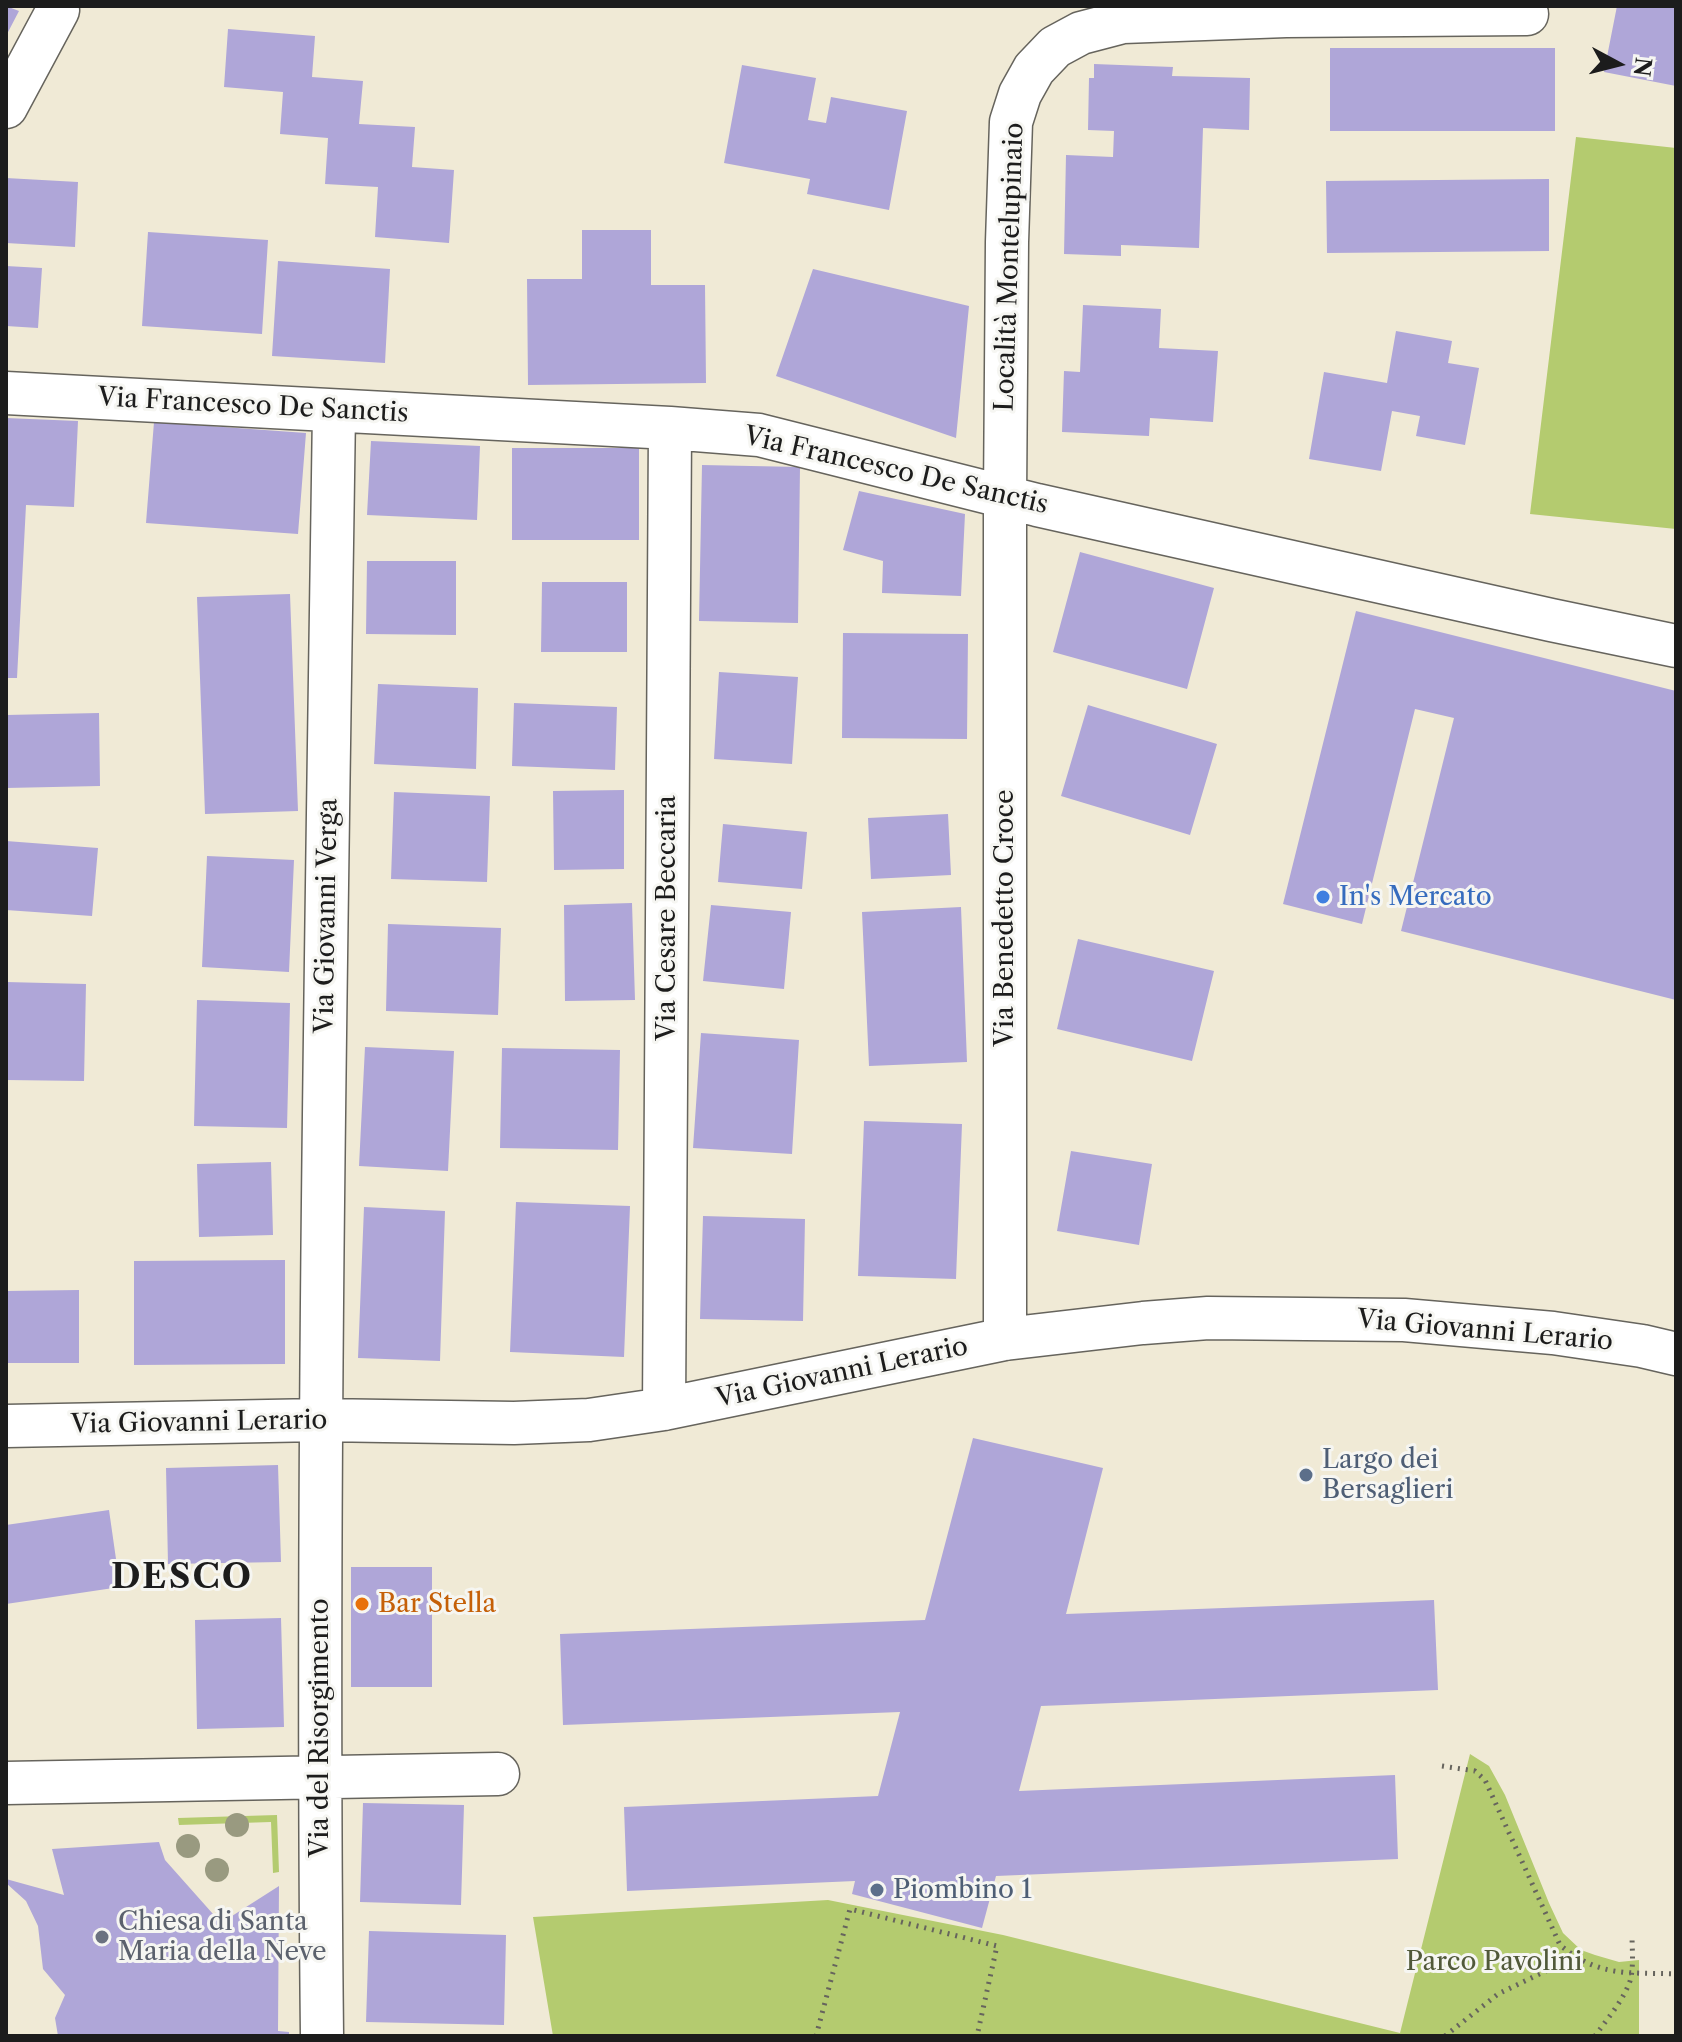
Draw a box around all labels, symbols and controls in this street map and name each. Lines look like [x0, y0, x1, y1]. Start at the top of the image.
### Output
north arrow [1578, 24, 1658, 104]
text: N [1628, 56, 1657, 78]
street label: Località Montelupinaio [989, 122, 1031, 412]
street label: Via Francesco De Sanctis [97, 382, 409, 430]
street label: Via Francesco De Sanctis [741, 421, 1051, 521]
street label: Via Benedetto Croce [989, 789, 1021, 1047]
street label: Via Cesare Beccaria [651, 795, 683, 1041]
street label: Via Giovanni Verga [309, 798, 345, 1034]
place label: In's Mercato [1339, 881, 1492, 913]
marker: In's Mercato [1314, 888, 1332, 906]
street label: Via Giovanni Lerario [1356, 1304, 1614, 1358]
street label: Via Giovanni Lerario [713, 1331, 971, 1415]
street label: Via Giovanni Lerario [70, 1405, 328, 1441]
place label: Largo dei Bersaglieri [1322, 1444, 1453, 1506]
marker: Largo dei Bersaglieri [1297, 1466, 1315, 1484]
district label: DESCO [111, 1558, 253, 1598]
place label: Bar Stella [378, 1588, 496, 1620]
marker: Bar Stella [353, 1595, 371, 1613]
street label: Via del Risorgimento [304, 1598, 336, 1858]
place label: Piombino 1 [893, 1874, 1032, 1906]
marker: Piombino 1 [868, 1881, 886, 1899]
place label: Chiesa di Santa Maria della Neve [118, 1906, 327, 1968]
marker: Chiesa di Santa Maria della Neve [93, 1928, 111, 1946]
park label: Parco Pavolini [1406, 1946, 1582, 1978]

